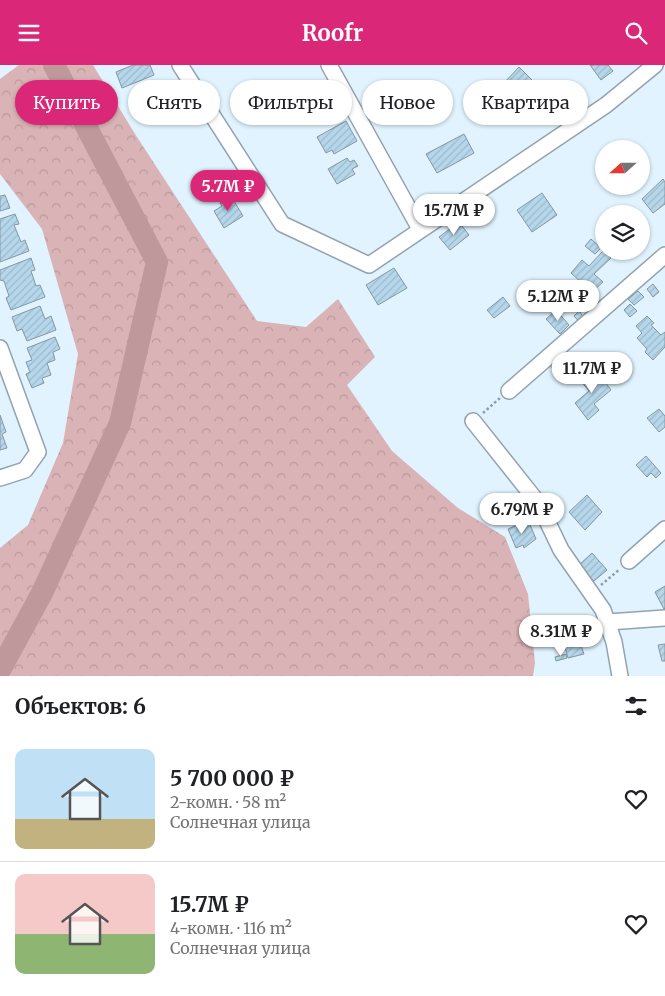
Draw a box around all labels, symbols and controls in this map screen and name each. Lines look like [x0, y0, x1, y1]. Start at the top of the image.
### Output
icon: menu [15, 19, 43, 47]
text: Roofr [302, 19, 363, 47]
icon: search [622, 19, 650, 47]
chip: Купить [15, 80, 118, 125]
chip: Снять [128, 80, 220, 125]
chip: Фильтры [230, 80, 352, 125]
chip: Новое [362, 80, 453, 125]
chip: Квартира [463, 80, 588, 125]
north arrow [595, 140, 650, 195]
map controls [595, 140, 650, 260]
pin: 5.7M ₽ [187, 169, 269, 212]
text: 5.7M ₽ [201, 176, 255, 196]
pin: 15.7M ₽ [408, 193, 500, 236]
text: 15.7M ₽ [424, 200, 484, 220]
button: layers [595, 205, 650, 260]
pin: 5.12M ₽ [512, 279, 604, 322]
text: 5.12M ₽ [527, 286, 589, 306]
pin: 11.7M ₽ [546, 351, 638, 394]
text: 11.7M ₽ [563, 358, 621, 378]
pin: 6.79M ₽ [476, 493, 568, 535]
text: 6.79M ₽ [490, 499, 554, 519]
pin: 8.31M ₽ [515, 615, 607, 657]
text: 8.31M ₽ [530, 621, 592, 641]
icon: filters [622, 692, 650, 720]
text: Объектов: 6 [15, 693, 146, 720]
text: 5 700 000 ₽ [170, 765, 294, 792]
icon: home [55, 769, 115, 829]
icon: heart [622, 785, 650, 813]
text: 2-комн. · 58 m² [170, 792, 286, 812]
text: Солнечная улица [170, 812, 311, 832]
text: 15.7M ₽ [170, 891, 249, 918]
icon: home [55, 894, 115, 954]
icon: heart [622, 910, 650, 938]
text: 4-комн. · 116 m² [170, 918, 292, 938]
text: Солнечная улица [170, 938, 311, 958]

